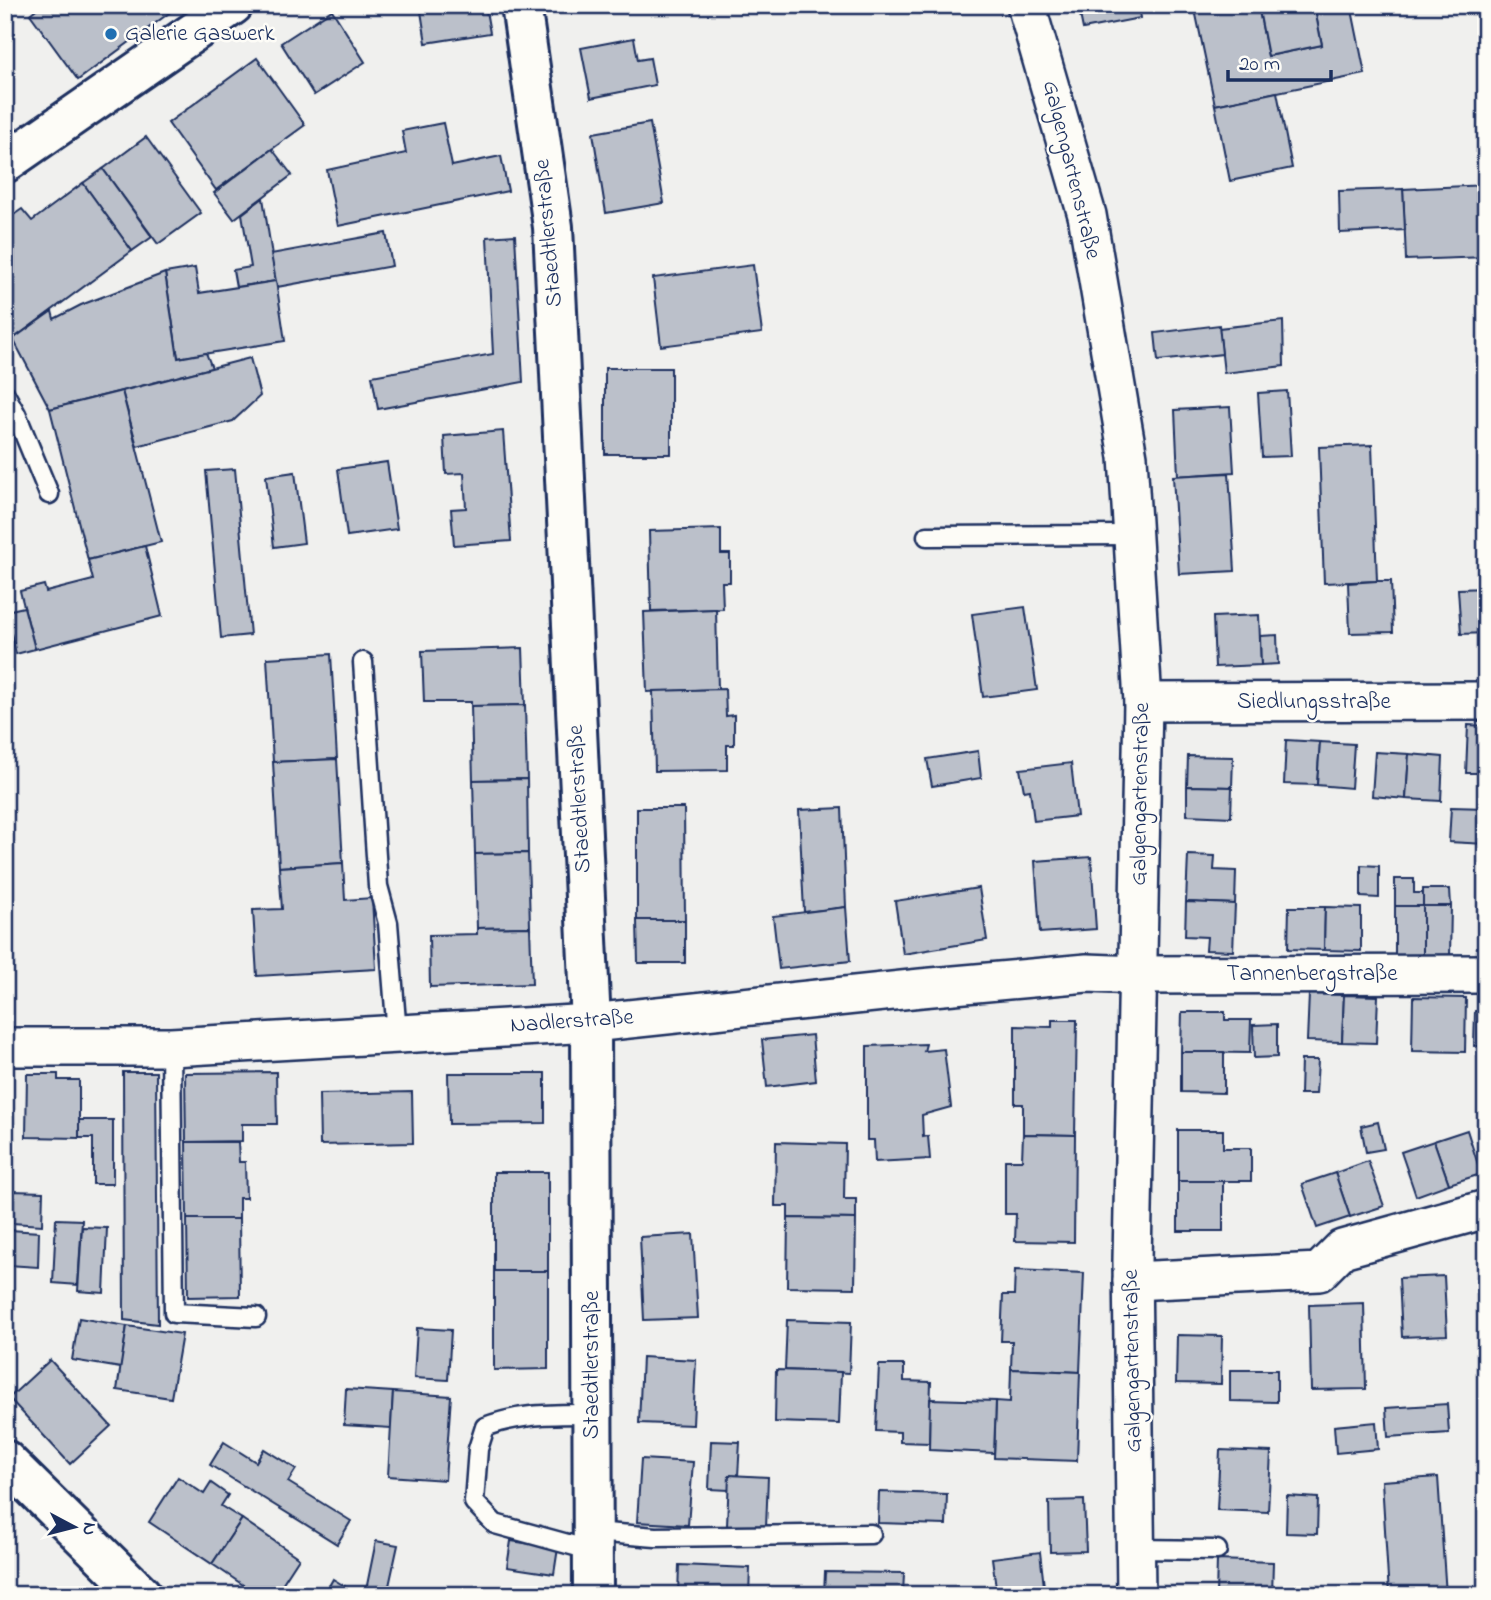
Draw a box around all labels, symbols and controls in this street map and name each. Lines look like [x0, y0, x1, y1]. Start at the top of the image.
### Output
place label: Galerie Gaswerk [125, 18, 275, 51]
marker: Galerie Gaswerk [103, 26, 119, 42]
scale bar [1228, 38, 1332, 82]
text: 20 m [1239, 50, 1280, 80]
street label: Galgengartenstraße [1032, 77, 1109, 264]
street label: Staedtlerstraße [526, 157, 572, 308]
street label: Siedlungsstraße [1237, 686, 1392, 720]
street label: Galgengartenstraße [1123, 701, 1160, 886]
street label: Staedtlerstraße [560, 723, 600, 874]
street label: Tannenbergstraße [1226, 958, 1398, 992]
street label: Nadlerstraße [509, 1001, 635, 1043]
street label: Galgengartenstraße [1115, 1268, 1152, 1453]
street label: Staedtlerstraße [576, 1290, 609, 1439]
north arrow [38, 1492, 108, 1562]
text: N [74, 1521, 103, 1537]

